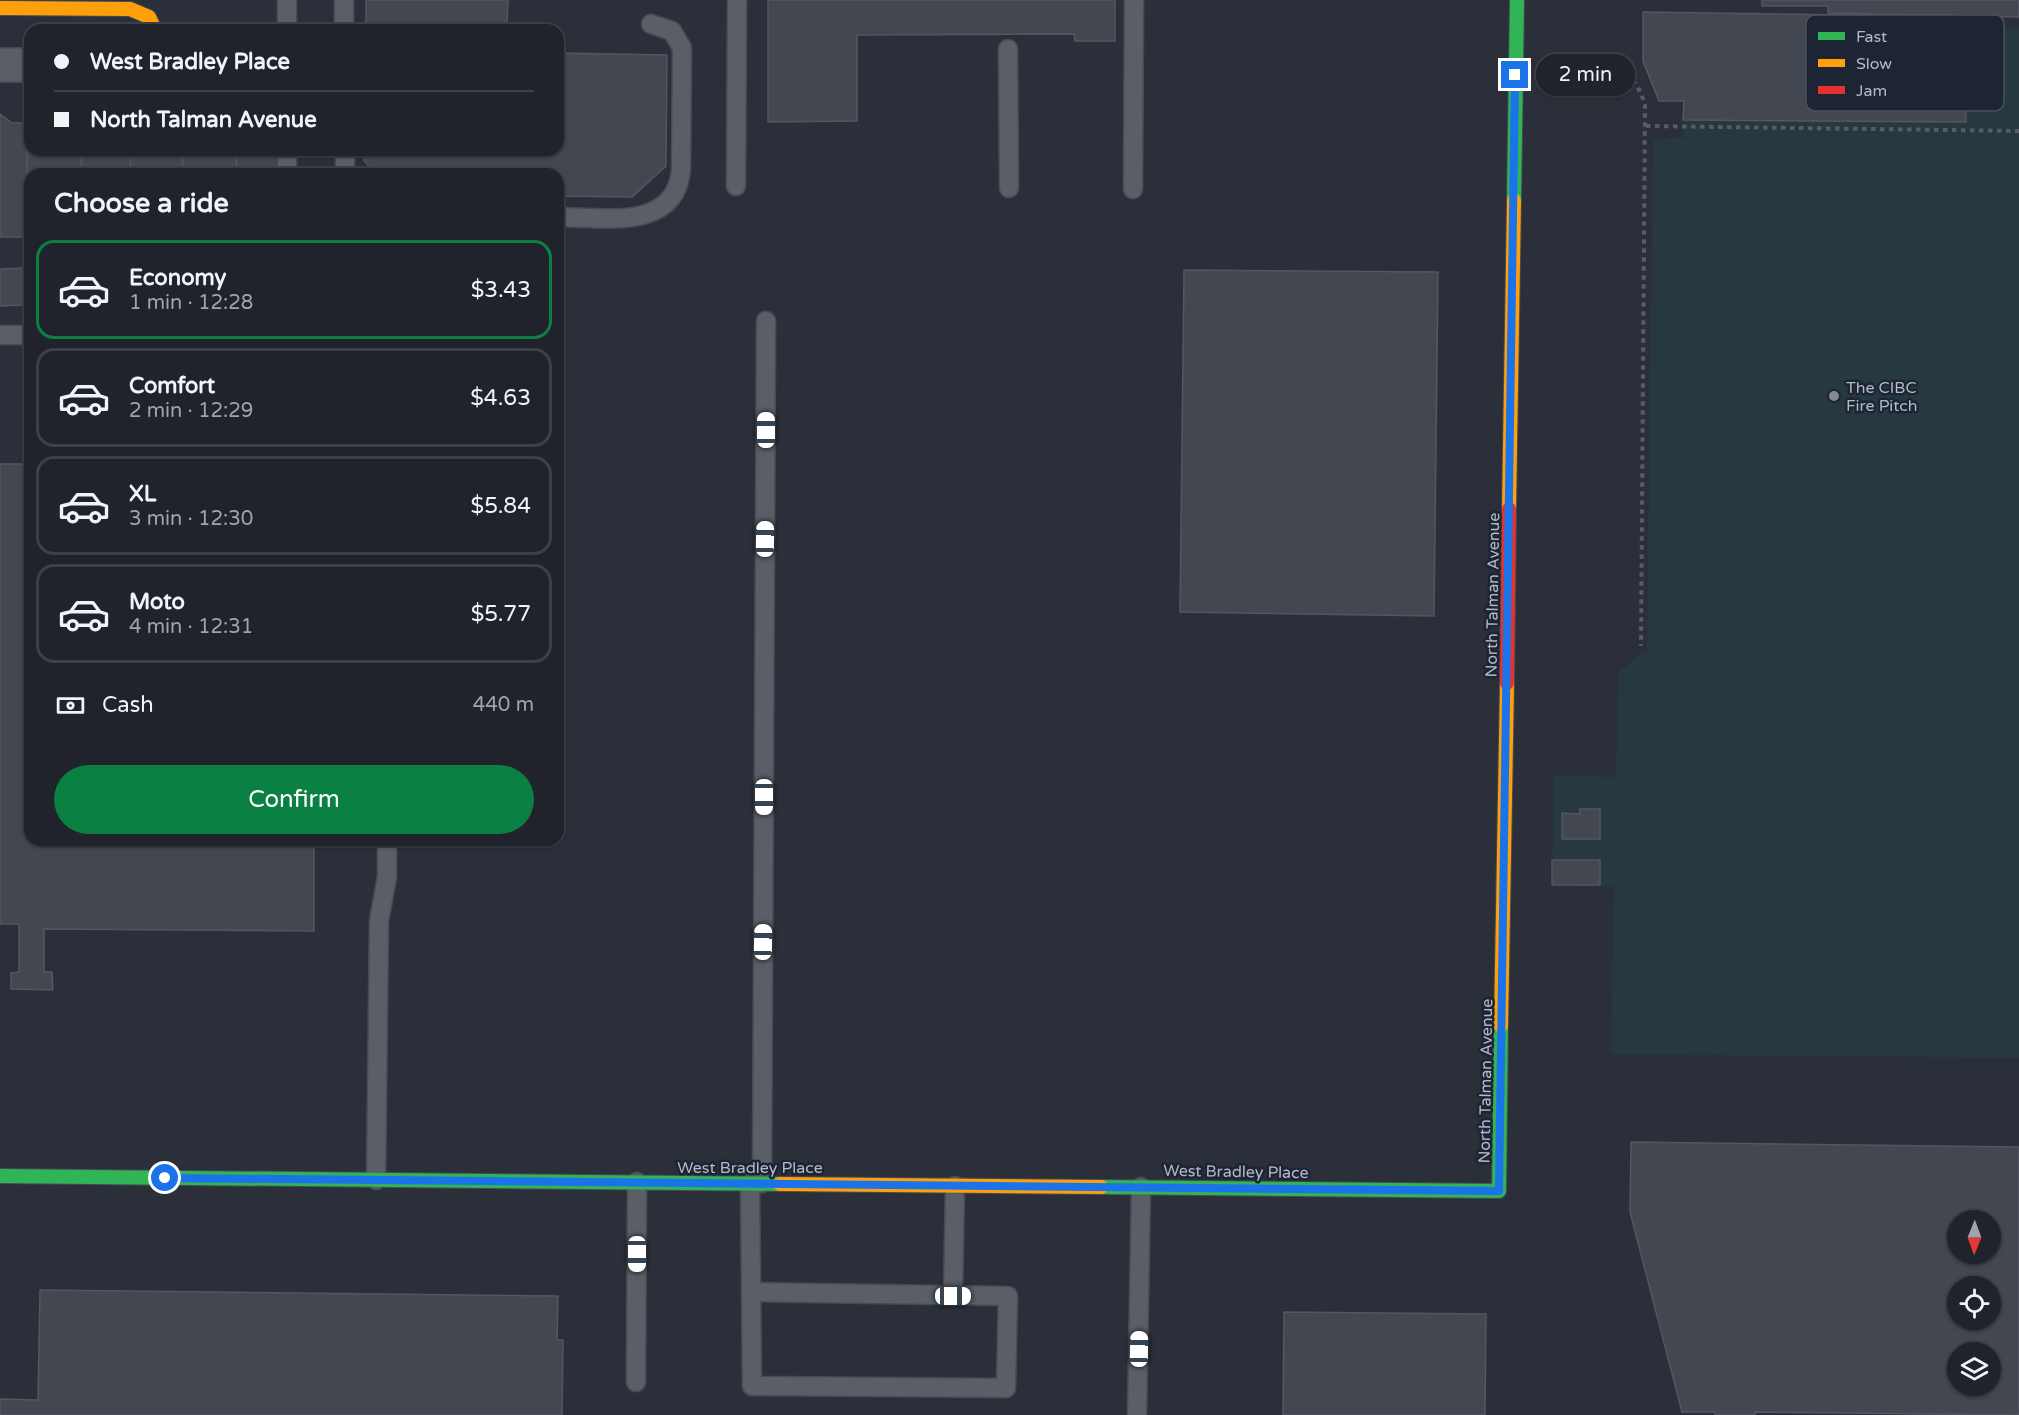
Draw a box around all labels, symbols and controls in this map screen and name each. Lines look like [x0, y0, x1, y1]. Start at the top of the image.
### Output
legend [1806, 15, 2004, 111]
text: Fast [1856, 27, 1887, 47]
text: West Bradley Place [90, 49, 290, 75]
callout: 2 min [1536, 54, 1635, 96]
text: Slow [1856, 54, 1892, 74]
route end [1501, 61, 1528, 88]
text: 2 min [1559, 63, 1612, 87]
text: Jam [1856, 81, 1887, 101]
text: North Talman Avenue [90, 107, 317, 133]
text: Choose a ride [54, 187, 229, 220]
icon: car [57, 263, 111, 317]
text: Economy [129, 265, 226, 291]
text: $3.43 [471, 277, 531, 303]
text: 1 min · 12:28 [129, 291, 253, 315]
icon: car [57, 371, 111, 425]
text: Comfort [129, 373, 215, 399]
place label: The CIBC Fire Pitch [1846, 378, 1918, 416]
text: $4.63 [470, 385, 531, 411]
marker: The CIBC Fire Pitch [1827, 389, 1841, 403]
text: 2 min · 12:29 [129, 399, 253, 423]
car [757, 412, 775, 448]
icon: car [57, 479, 111, 533]
text: XL [129, 481, 156, 507]
text: $5.84 [471, 493, 531, 519]
text: 3 min · 12:30 [129, 507, 253, 531]
street label: North Talman Avenue [1482, 512, 1504, 678]
car [756, 521, 774, 557]
icon: car [57, 587, 111, 641]
text: Moto [129, 589, 185, 615]
text: $5.77 [471, 601, 531, 627]
text: 4 min · 12:31 [129, 615, 253, 639]
icon: cash [54, 689, 87, 722]
text: Cash [102, 692, 154, 718]
text: 440 m [473, 693, 534, 717]
button: Confirm [54, 765, 534, 834]
car [755, 779, 773, 815]
car [754, 924, 772, 960]
street label: North Talman Avenue [1475, 998, 1497, 1164]
street label: West Bradley Place [677, 1158, 823, 1178]
street label: West Bradley Place [1163, 1161, 1309, 1183]
route start [151, 1164, 178, 1191]
north arrow [1947, 1210, 2001, 1264]
map controls [1947, 1210, 2001, 1396]
car [628, 1236, 646, 1272]
button: locate [1947, 1276, 2001, 1330]
car [935, 1287, 971, 1305]
car [1130, 1331, 1148, 1367]
button: layers [1947, 1342, 2001, 1396]

